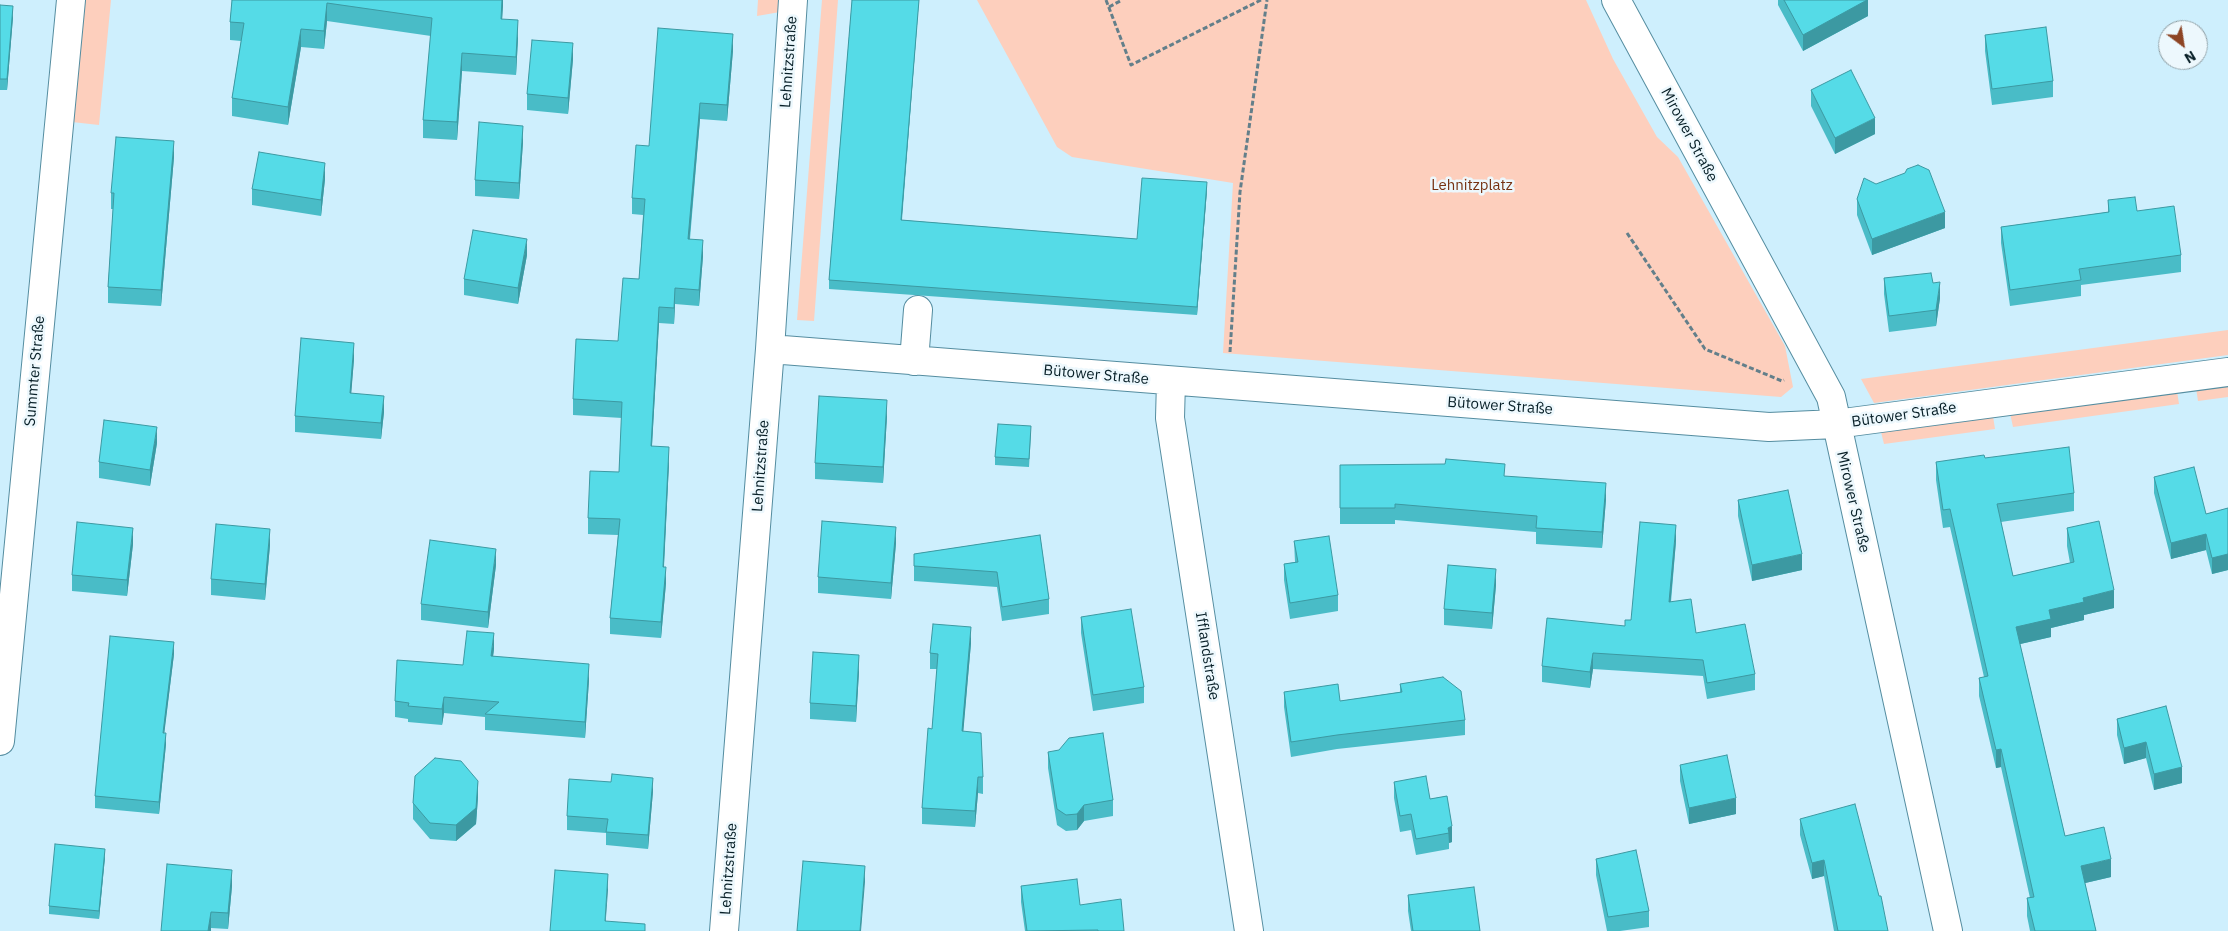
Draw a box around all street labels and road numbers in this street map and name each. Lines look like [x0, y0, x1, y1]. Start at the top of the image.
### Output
street label: Lehnitzstraße [777, 15, 801, 109]
street label: Mirower Straße [1657, 85, 1721, 185]
street label: Summter Straße [21, 315, 49, 427]
street label: Bütower Straße [1042, 361, 1150, 389]
street label: Bütower Straße [1447, 393, 1553, 419]
street label: Bütower Straße [1850, 399, 1958, 431]
street label: Lehnitzstraße [749, 419, 773, 513]
street label: Mirower Straße [1833, 449, 1873, 555]
street label: Ifflandstraße [1191, 611, 1223, 701]
street label: Lehnitzstraße [717, 822, 741, 916]

